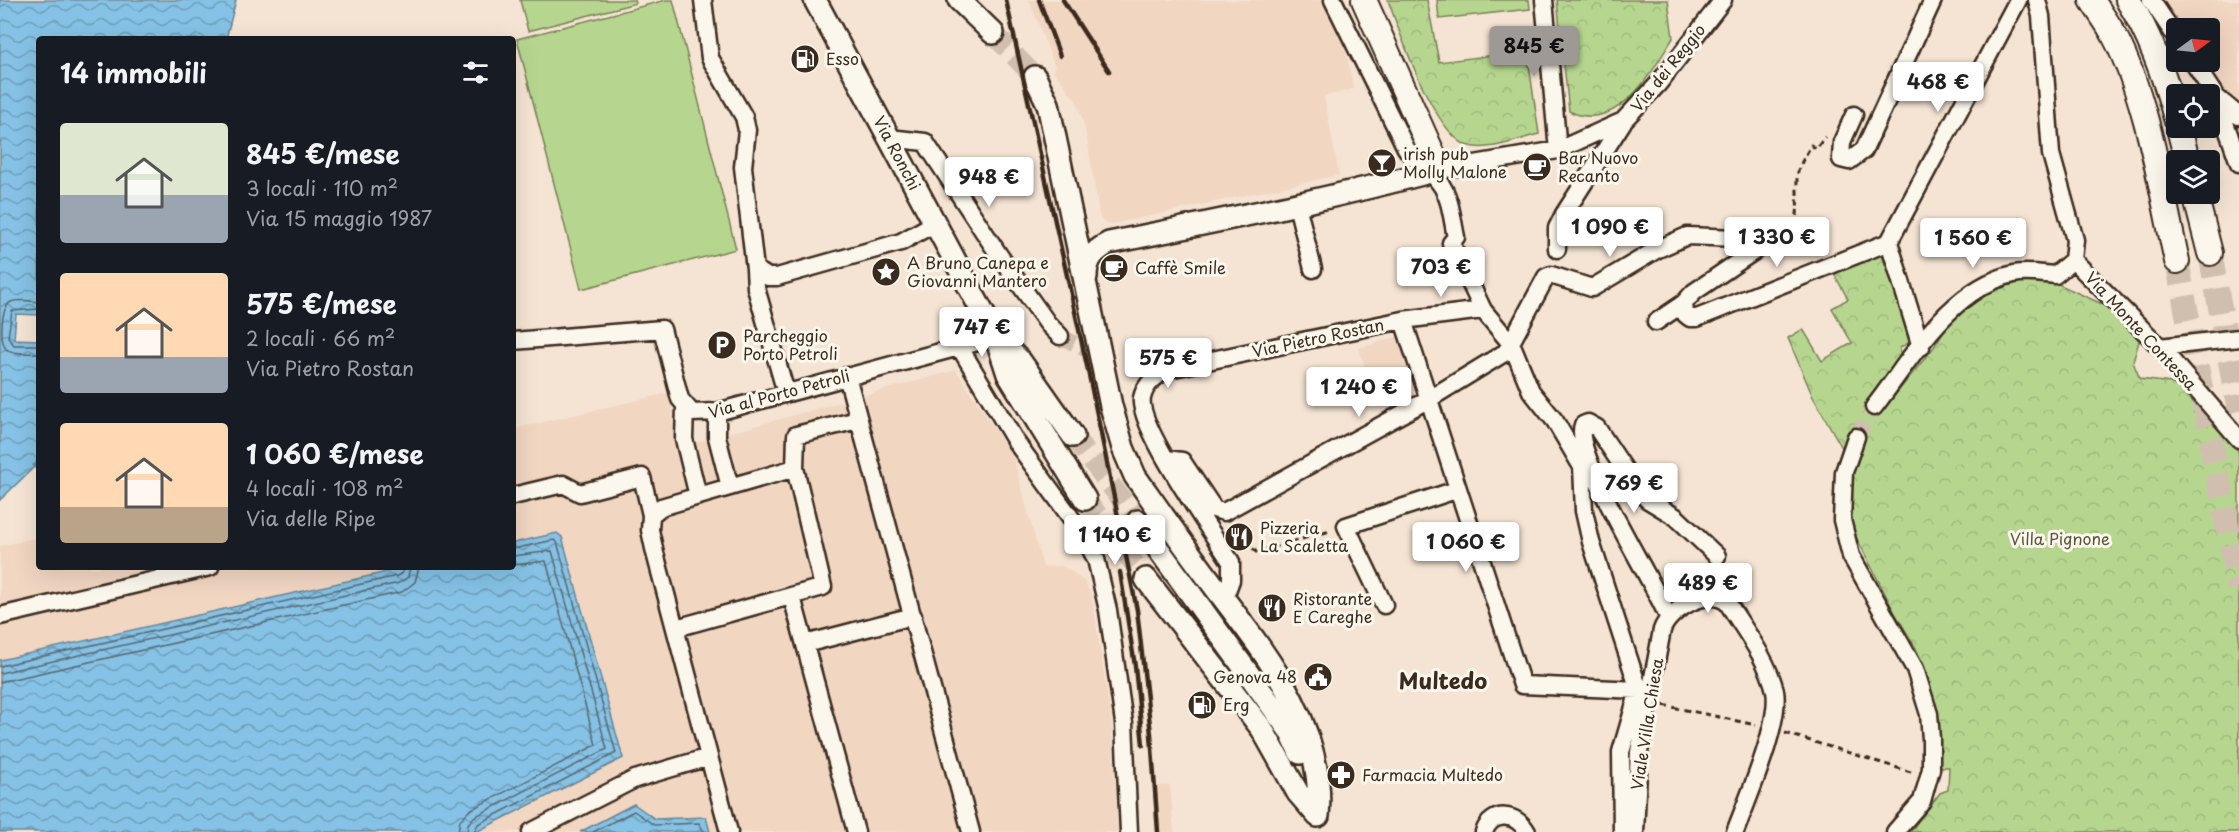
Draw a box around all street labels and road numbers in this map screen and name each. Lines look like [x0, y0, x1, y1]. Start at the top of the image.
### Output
street label: Via dei Reggio [1624, 18, 1710, 117]
street label: Via Ronchi [868, 111, 928, 194]
street label: Via Monte Contessa [2080, 266, 2203, 395]
street label: Via Pietro Rostan [1250, 311, 1386, 363]
street label: Via al Porto Petroli [705, 363, 852, 423]
street label: Viale Villa Chiesa [1624, 655, 1668, 792]

